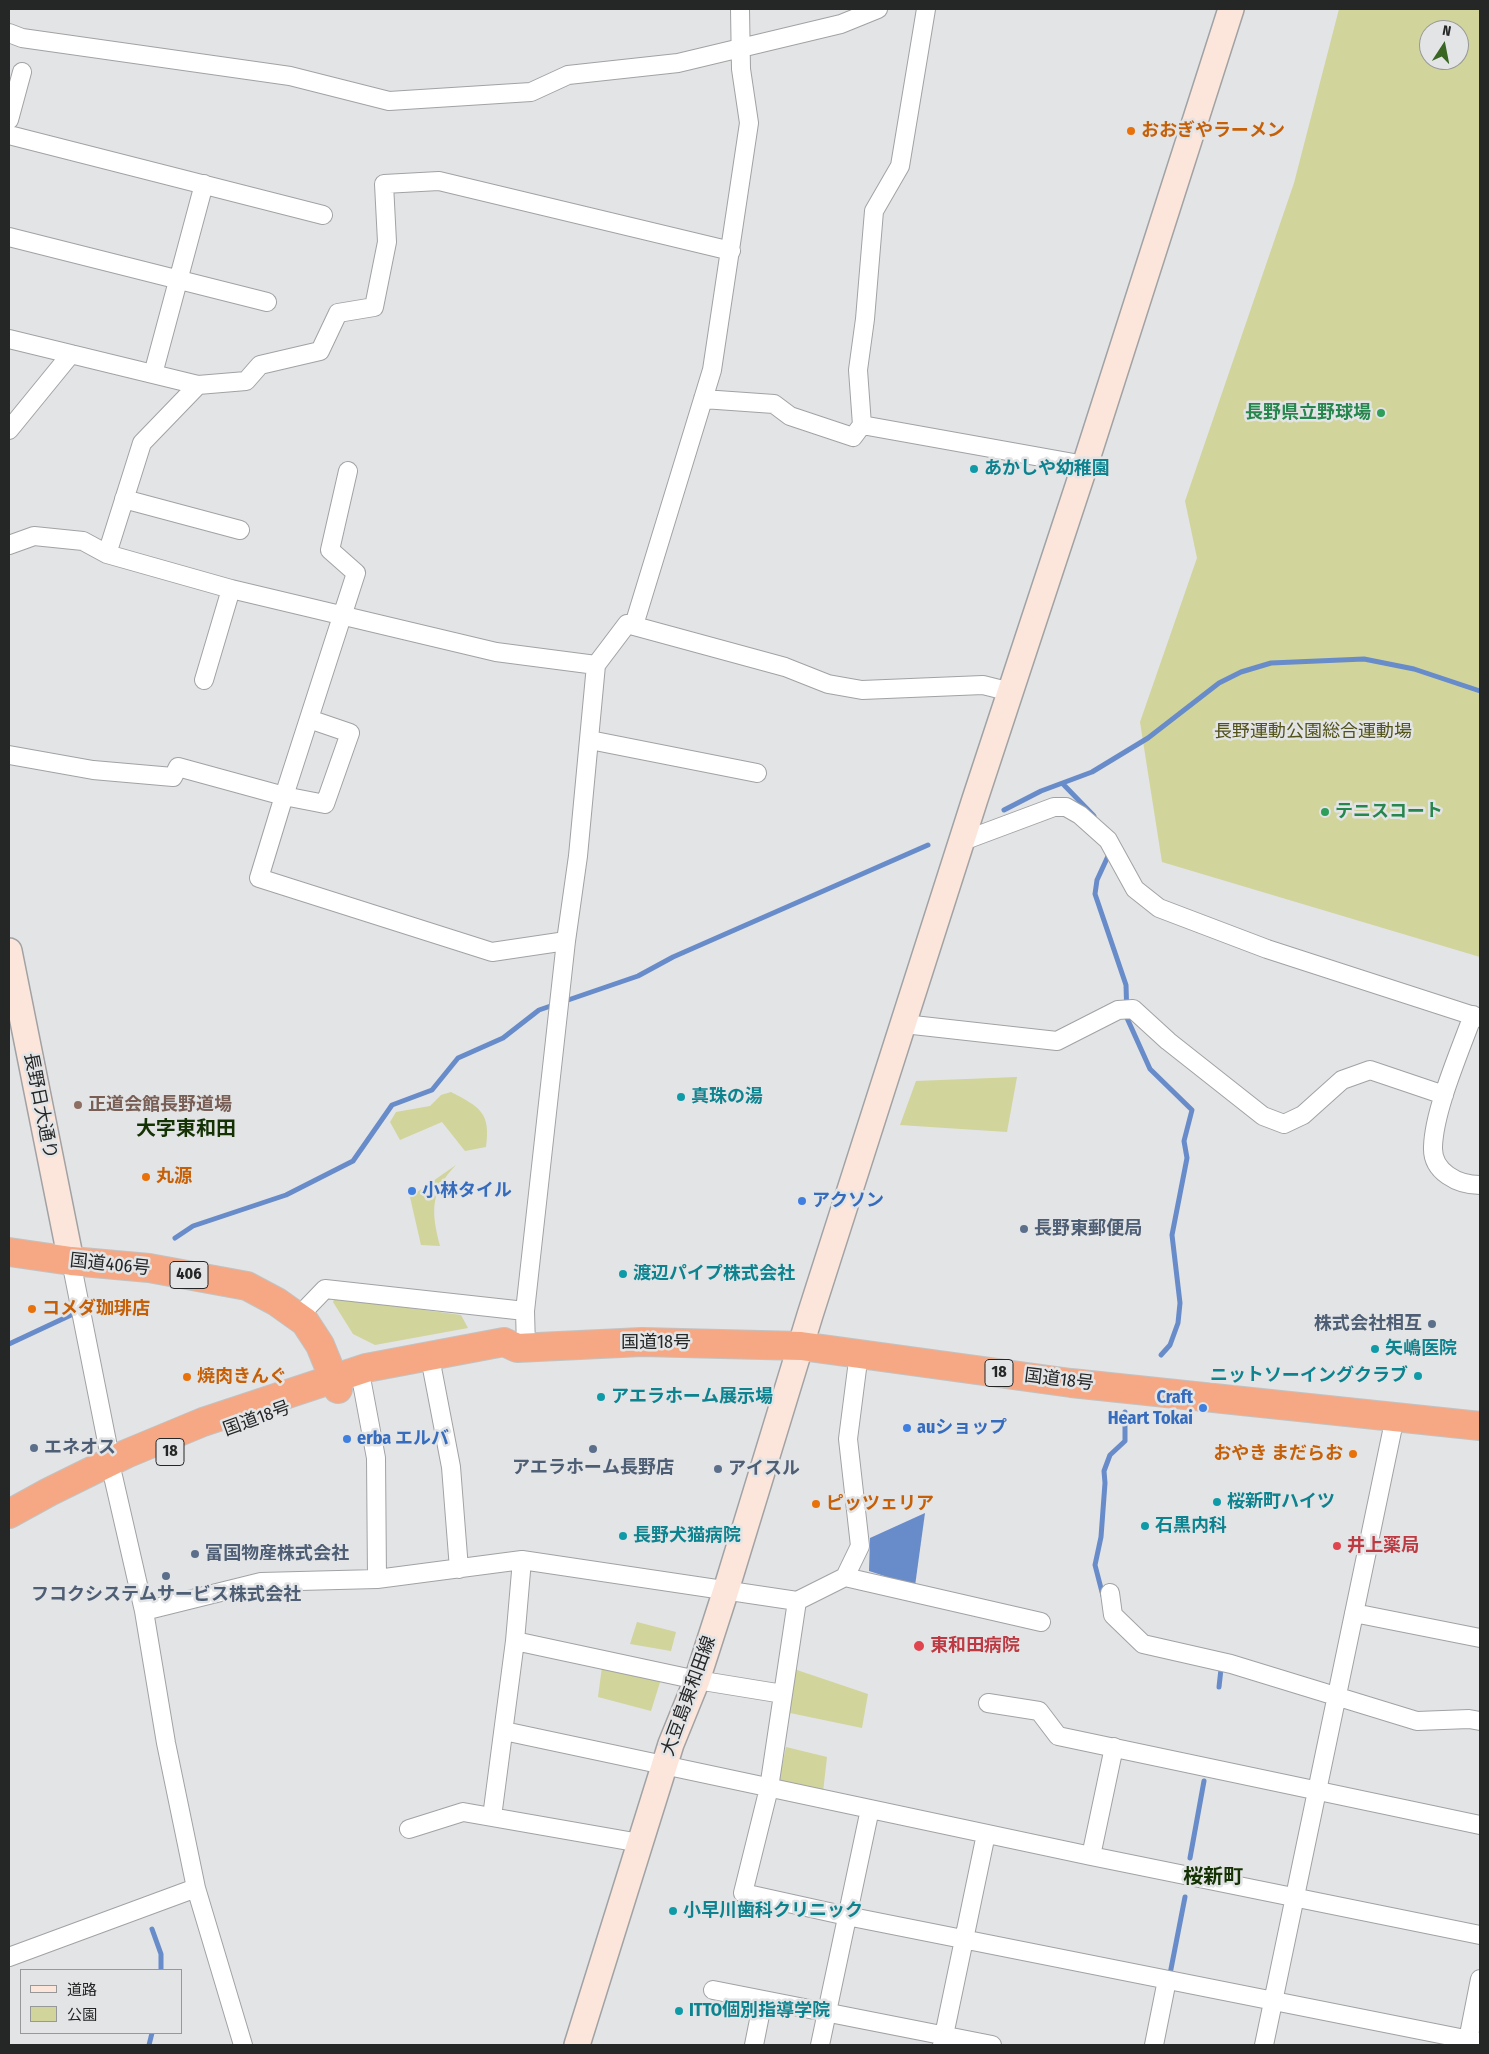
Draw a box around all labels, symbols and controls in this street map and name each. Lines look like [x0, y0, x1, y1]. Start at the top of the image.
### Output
north arrow [1419, 20, 1469, 70]
text: N [1441, 22, 1452, 40]
place label: おおぎやラーメン [1141, 120, 1285, 142]
marker: おおぎやラーメン [1125, 125, 1137, 137]
place label: 長野県立野球場 [1245, 402, 1371, 424]
marker: 長野県立野球場 [1375, 407, 1387, 419]
place label: あかしや幼稚園 [984, 458, 1110, 480]
marker: あかしや幼稚園 [968, 463, 980, 475]
park label: 長野運動公園総合運動場 [1214, 721, 1412, 743]
place label: テニスコート [1335, 801, 1443, 823]
marker: テニスコート [1319, 806, 1331, 818]
street label: 長野日大通り [19, 1051, 61, 1161]
place label: 真珠の湯 [691, 1086, 763, 1108]
marker: 真珠の湯 [675, 1091, 687, 1103]
place label: 正道会館長野道場 [88, 1094, 232, 1116]
marker: 正道会館長野道場 [72, 1099, 84, 1111]
district label: 大字東和田 [136, 1117, 236, 1141]
place label: 丸源 [156, 1166, 192, 1188]
marker: 丸源 [140, 1171, 152, 1183]
place label: 小林タイル [422, 1180, 512, 1202]
marker: 小林タイル [406, 1185, 418, 1197]
place label: アクソン [812, 1190, 884, 1212]
marker: アクソン [796, 1195, 808, 1207]
place label: 長野東郵便局 [1034, 1218, 1142, 1240]
marker: 長野東郵便局 [1018, 1223, 1030, 1235]
street label: 国道406号 [69, 1250, 151, 1280]
road number: 406 [170, 1262, 208, 1288]
place label: 渡辺パイプ株式会社 [633, 1263, 795, 1285]
marker: 渡辺パイプ株式会社 [617, 1268, 629, 1280]
place label: コメダ珈琲店 [42, 1298, 150, 1320]
marker: コメダ珈琲店 [26, 1303, 38, 1315]
place label: 株式会社相互 [1314, 1313, 1422, 1335]
marker: 株式会社相互 [1426, 1318, 1438, 1330]
street label: 国道18号 [621, 1332, 691, 1354]
place label: 矢嶋医院 [1385, 1338, 1457, 1360]
marker: 矢嶋医院 [1369, 1343, 1381, 1355]
road number: 18 [985, 1360, 1013, 1386]
street label: 国道18号 [1023, 1365, 1095, 1395]
place label: ニットソーイングクラブ [1210, 1365, 1408, 1387]
place label: 焼肉きんぐ [197, 1366, 287, 1388]
marker: ニットソーイングクラブ [1412, 1370, 1424, 1382]
marker: 焼肉きんぐ [181, 1371, 193, 1383]
place label: アエラホーム展示場 [611, 1386, 773, 1408]
place label: Craft Heart Tokai [1108, 1387, 1193, 1430]
marker: アエラホーム展示場 [595, 1391, 607, 1403]
street label: 国道18号 [220, 1397, 294, 1441]
marker: Craft Heart Tokai [1197, 1402, 1209, 1414]
place label: auショップ [917, 1417, 1007, 1439]
marker: auショップ [901, 1422, 913, 1434]
place label: erba エルバ [357, 1428, 449, 1450]
marker: erba エルバ [341, 1433, 353, 1445]
place label: エネオス [44, 1437, 116, 1459]
road number: 18 [156, 1438, 184, 1465]
marker: エネオス [28, 1442, 40, 1454]
marker: アエラホーム長野店 [587, 1443, 599, 1455]
place label: おやき まだらお [1213, 1443, 1343, 1465]
marker: おやき まだらお [1347, 1448, 1359, 1460]
place label: アエラホーム長野店 [512, 1457, 674, 1479]
place label: アイスル [728, 1458, 800, 1480]
marker: アイスル [712, 1463, 724, 1475]
place label: 桜新町ハイツ [1227, 1491, 1335, 1513]
place label: ピッツェリア [826, 1493, 934, 1515]
marker: 桜新町ハイツ [1211, 1496, 1223, 1508]
marker: ピッツェリア [810, 1498, 822, 1510]
place label: 石黒内科 [1155, 1515, 1227, 1537]
marker: 石黒内科 [1139, 1520, 1151, 1532]
place label: 長野犬猫病院 [633, 1525, 741, 1547]
marker: 長野犬猫病院 [617, 1530, 629, 1542]
place label: 井上薬局 [1347, 1535, 1419, 1557]
marker: 井上薬局 [1331, 1540, 1343, 1552]
place label: 富国物産株式会社 [205, 1543, 349, 1565]
marker: 富国物産株式会社 [189, 1548, 201, 1560]
marker: フコクシステムサービス株式会社 [160, 1570, 172, 1582]
place label: フコクシステムサービス株式会社 [31, 1584, 301, 1606]
street label: 大豆島東和田線 [657, 1633, 721, 1759]
place label: 東和田病院 [930, 1635, 1020, 1657]
marker: 東和田病院 [912, 1639, 926, 1653]
district label: 桜新町 [1183, 1865, 1243, 1889]
place label: 小早川歯科クリニック [683, 1900, 863, 1922]
marker: 小早川歯科クリニック [667, 1905, 679, 1917]
legend [20, 1969, 182, 2034]
text: 道路 [67, 1981, 97, 1999]
place label: ITTO個別指導学院 [689, 2000, 830, 2022]
marker: ITTO個別指導学院 [673, 2005, 685, 2017]
text: 公園 [67, 2006, 97, 2024]

